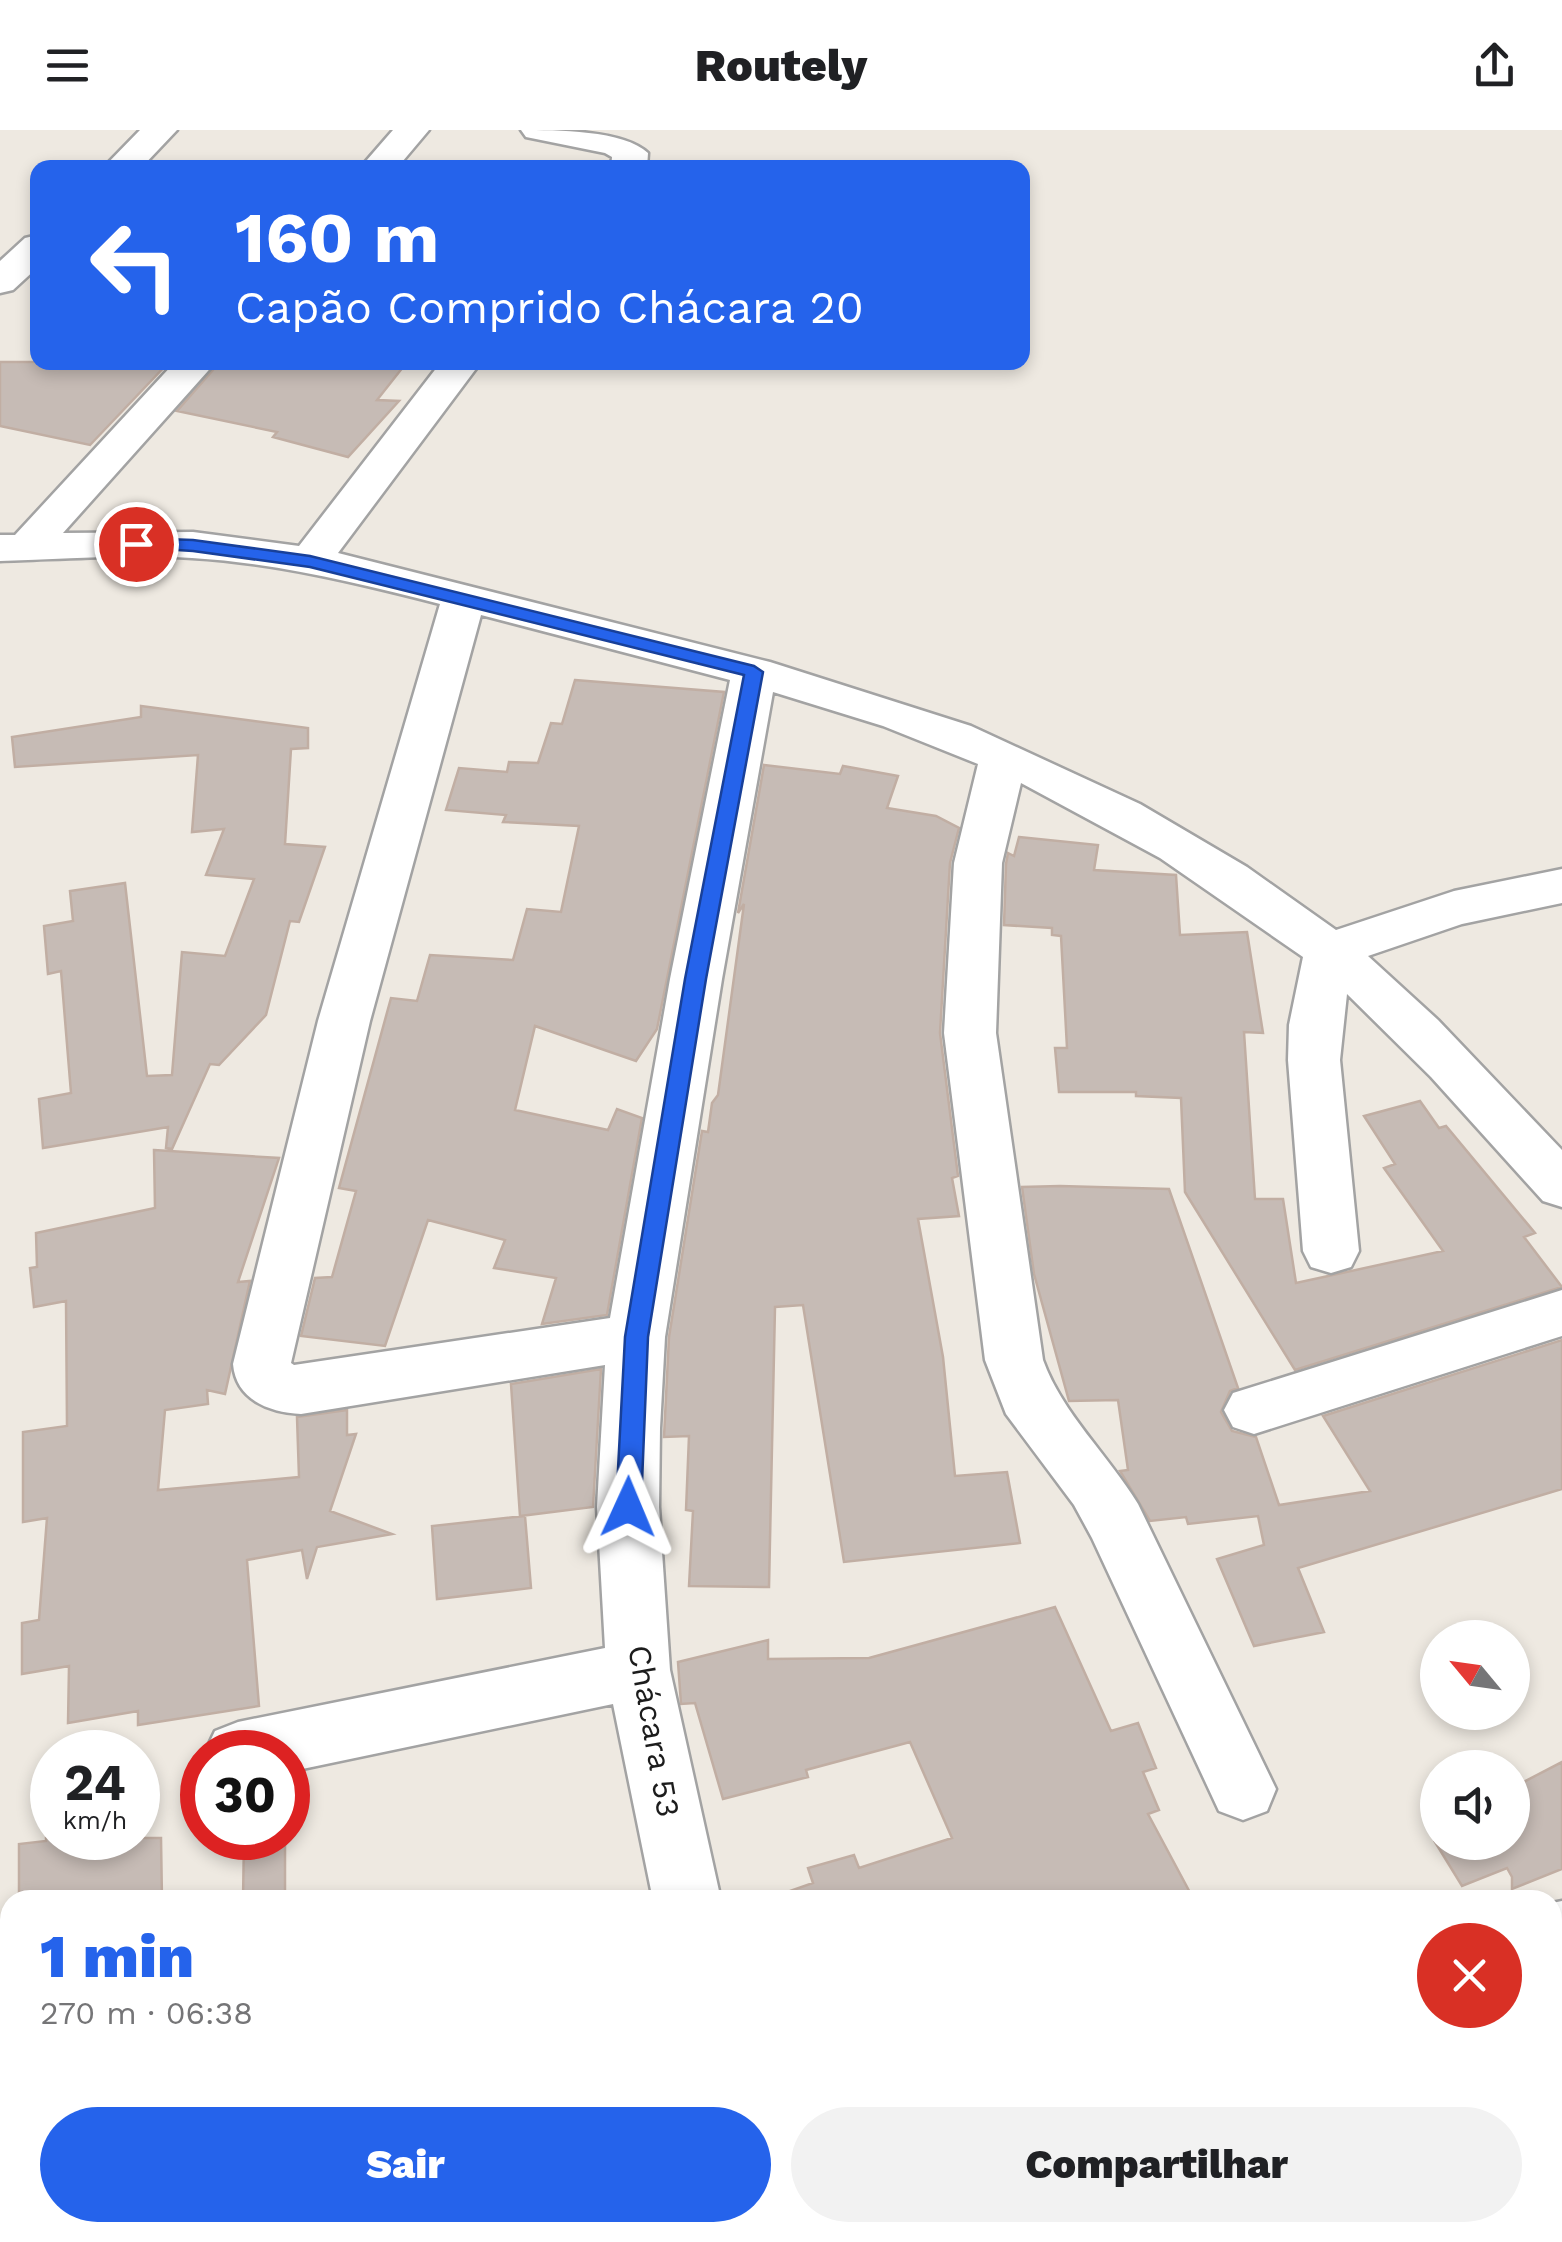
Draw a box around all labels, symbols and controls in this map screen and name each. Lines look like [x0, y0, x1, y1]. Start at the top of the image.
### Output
icon: menu [40, 38, 95, 93]
icon: share [1467, 38, 1522, 93]
text: Routely [695, 39, 867, 92]
text: 160 m [235, 197, 439, 279]
icon: left [70, 200, 200, 330]
text: Capão Comprido Chácara 20 [235, 281, 864, 334]
pin [94, 502, 179, 587]
icon: arrive [109, 517, 164, 572]
position arrow [576, 1455, 680, 1559]
north arrow [1420, 1620, 1530, 1730]
map controls [1420, 1620, 1530, 1860]
street label: Chácara 53 [620, 1642, 688, 1820]
speed limit sign: 30 [180, 1730, 310, 1860]
button: sound [1420, 1750, 1530, 1860]
text: 24 [64, 1753, 126, 1812]
text: km/h [63, 1806, 127, 1835]
text: 1 min [40, 1921, 194, 1992]
button: close [1417, 1923, 1522, 2028]
text: 270 m · 06:38 [40, 1994, 253, 2032]
button: Sair [40, 2107, 771, 2222]
button: Compartilhar [791, 2107, 1522, 2222]

